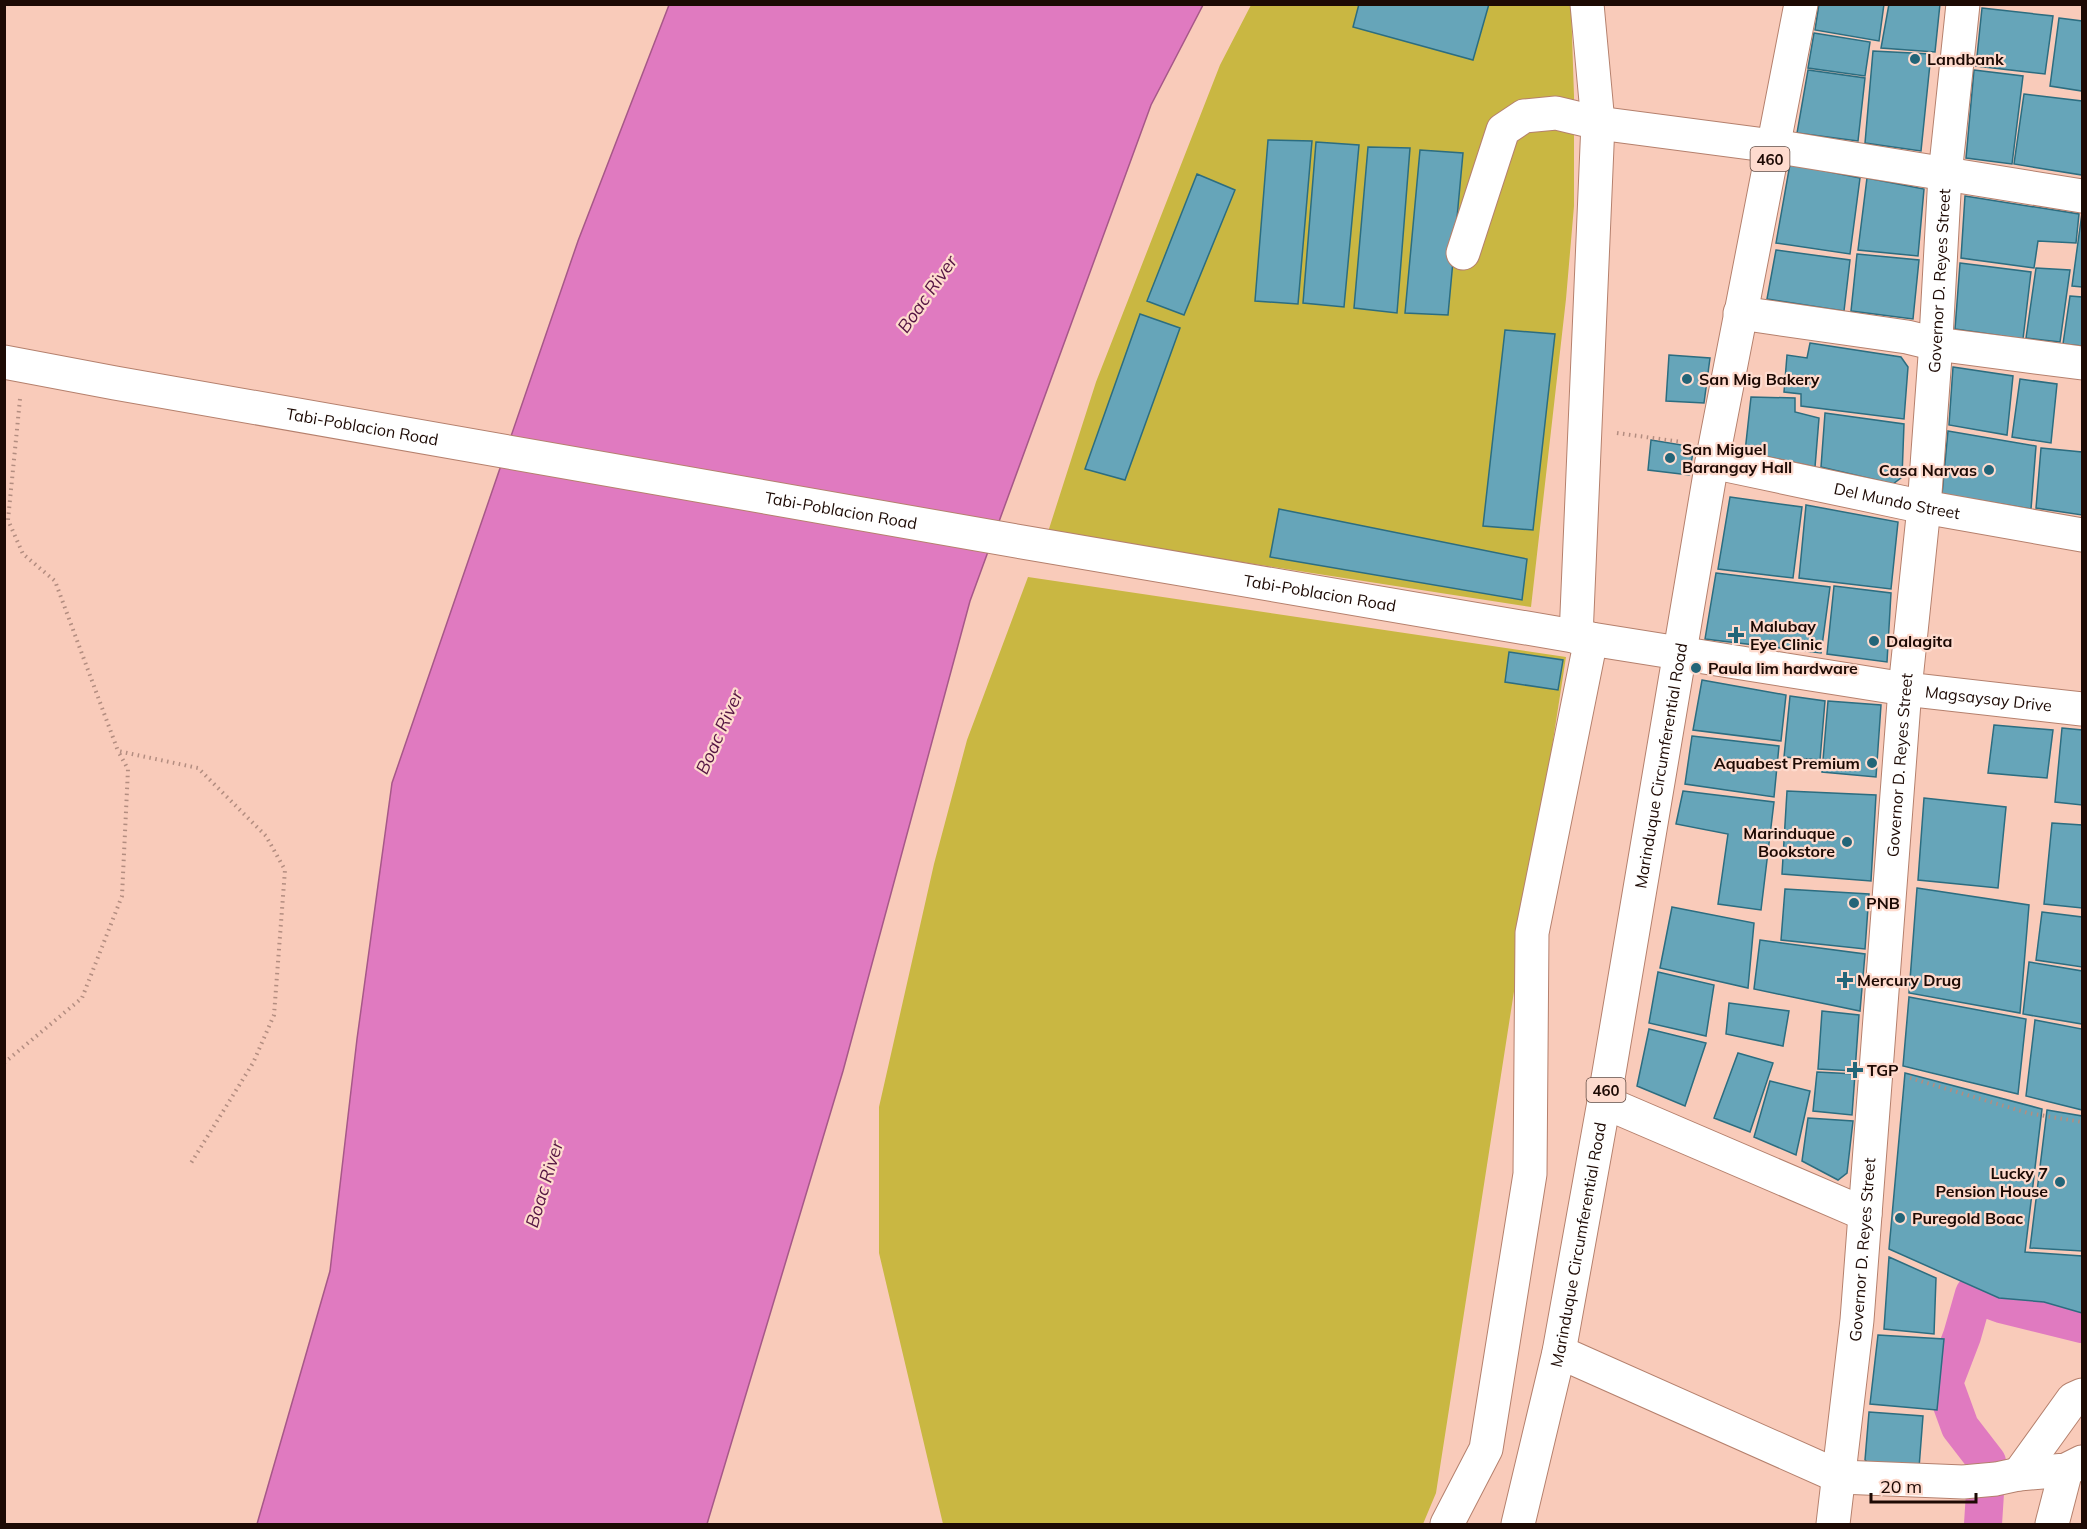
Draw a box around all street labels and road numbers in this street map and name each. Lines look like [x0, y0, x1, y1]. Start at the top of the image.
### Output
road number: 460 [1750, 147, 1790, 171]
street label: Governor D. Reyes Street [1924, 188, 1954, 374]
street label: Tabi-Poblacion Road [285, 403, 440, 450]
street label: Del Mundo Street [1832, 478, 1962, 523]
street label: Tabi-Poblacion Road [763, 487, 919, 533]
street label: Tabi-Poblacion Road [1242, 570, 1398, 616]
street label: Marinduque Circumferential Road [1630, 641, 1691, 890]
street label: Governor D. Reyes Street [1882, 672, 1917, 858]
street label: Magsaysay Drive [1924, 681, 2053, 716]
road number: 460 [1586, 1078, 1626, 1102]
street label: Marinduque Circumferential Road [1546, 1120, 1610, 1369]
street label: Governor D. Reyes Street [1845, 1157, 1879, 1343]

